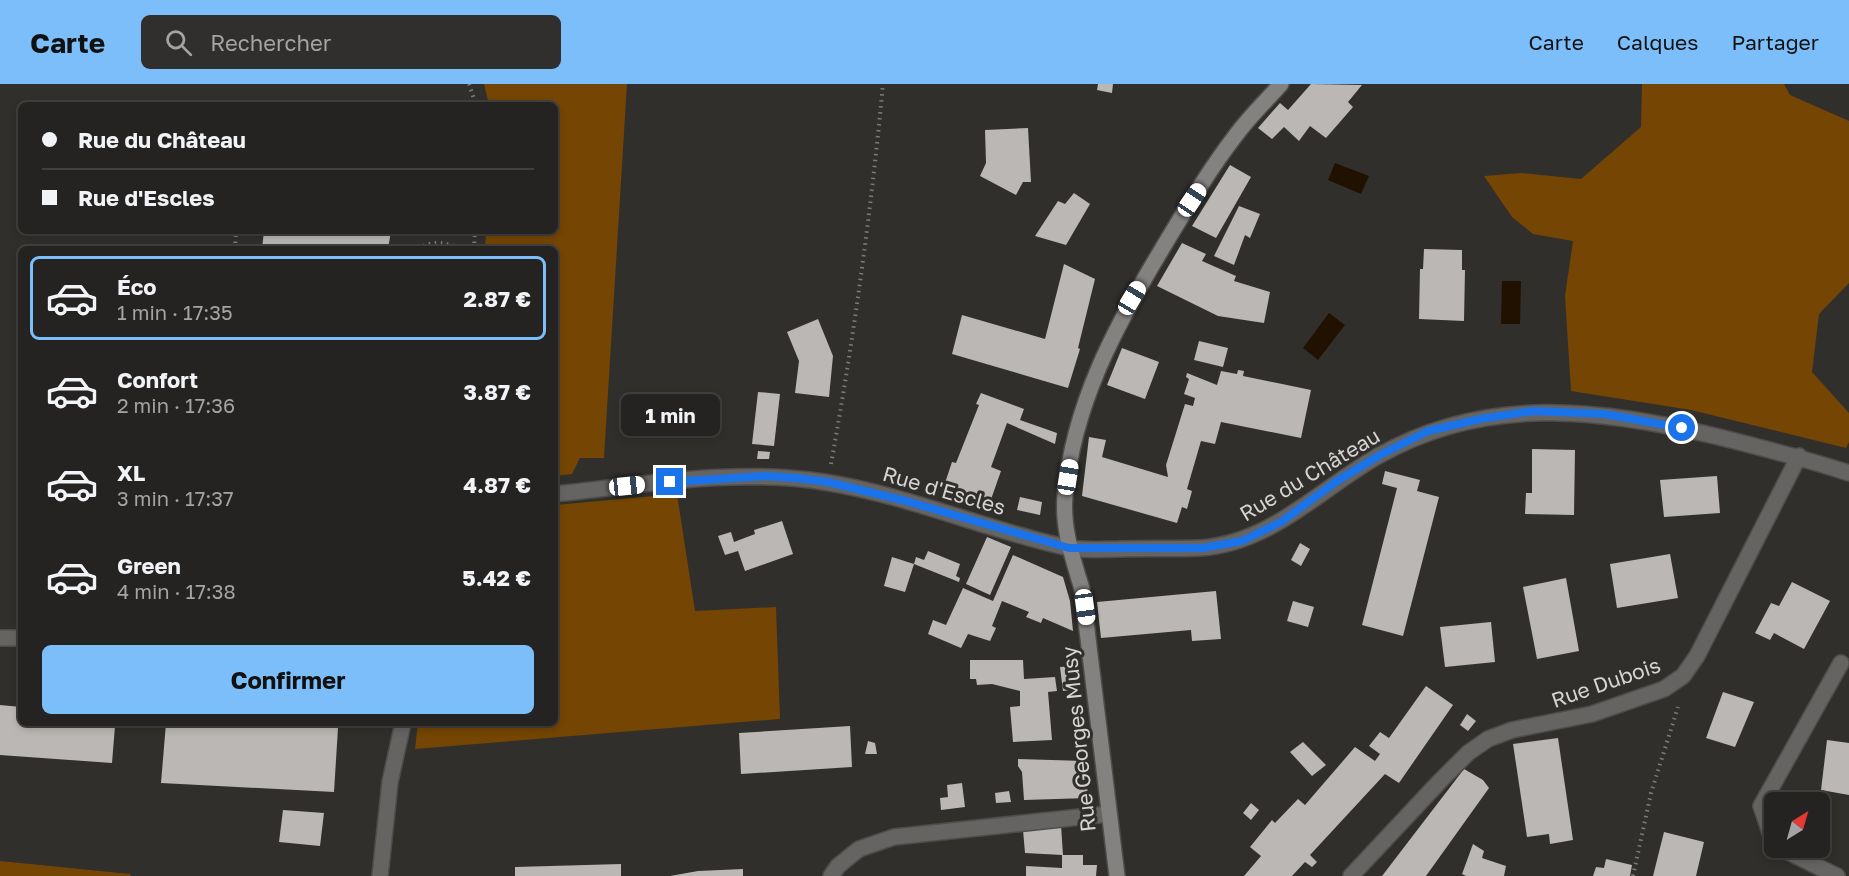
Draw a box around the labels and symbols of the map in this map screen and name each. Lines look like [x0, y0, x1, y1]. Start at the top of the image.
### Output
car [1174, 180, 1210, 220]
car [1115, 278, 1149, 318]
callout: 1 min [620, 395, 720, 437]
route start [1668, 414, 1695, 441]
street label: Rue du Château [1235, 422, 1384, 526]
car [1056, 458, 1080, 496]
street label: Rue d'Escles [880, 460, 1009, 520]
route end [656, 468, 683, 495]
car [608, 475, 646, 497]
car [1074, 588, 1096, 626]
street label: Rue Georges Musy [1055, 645, 1101, 833]
street label: Rue Dubois [1548, 651, 1664, 713]
north arrow [1764, 792, 1830, 858]

